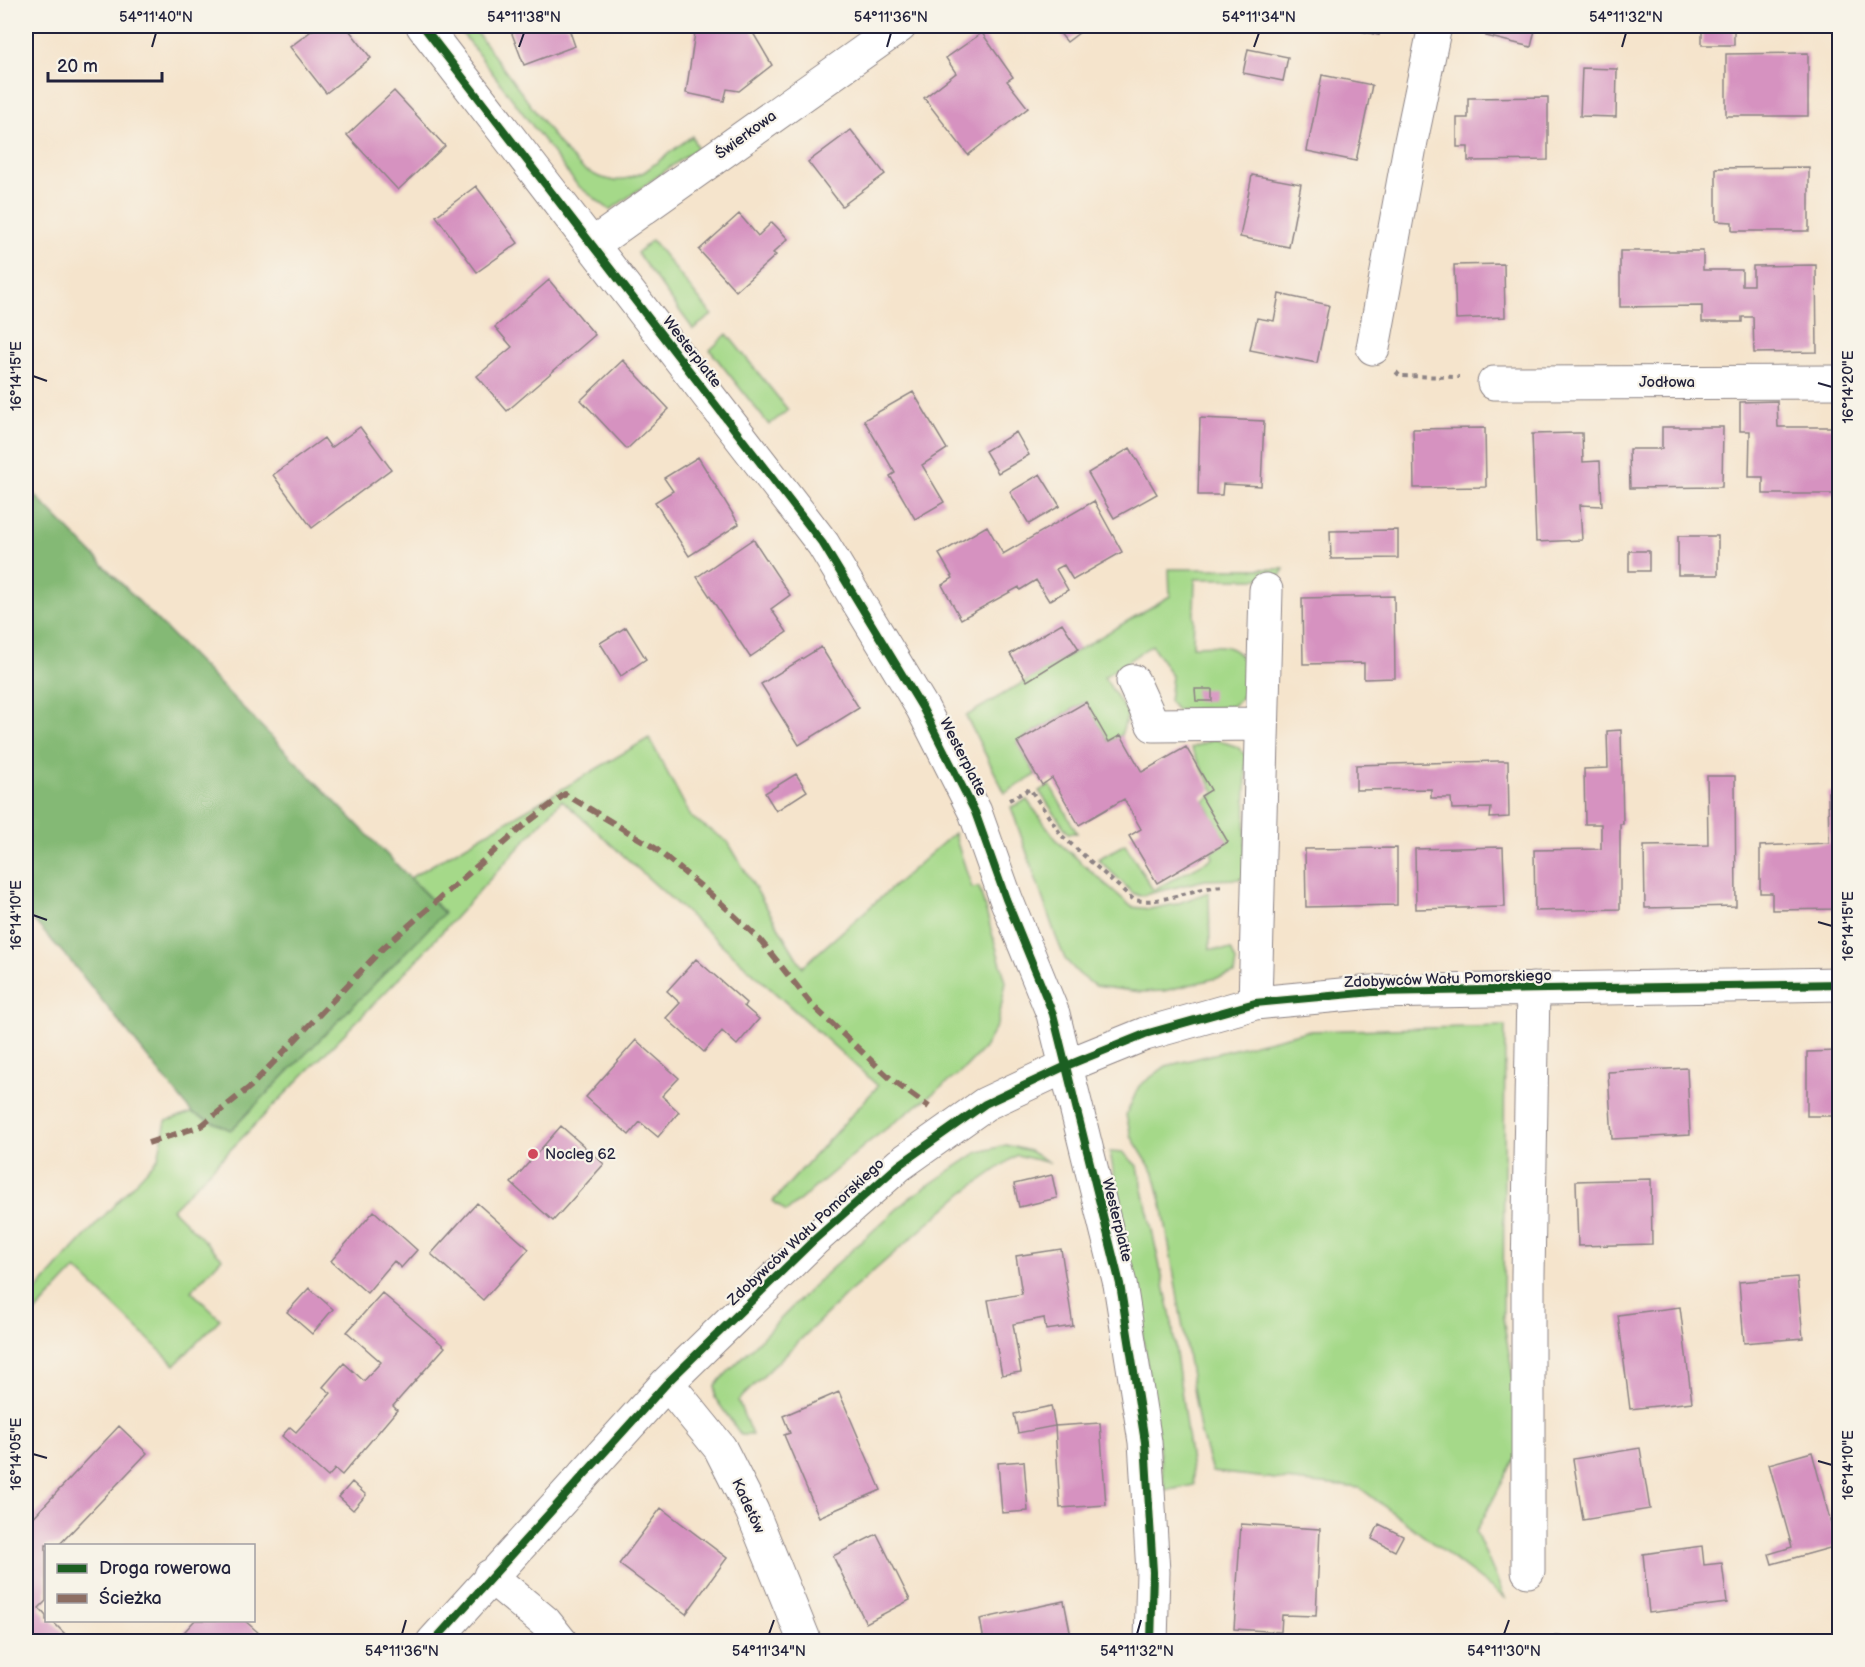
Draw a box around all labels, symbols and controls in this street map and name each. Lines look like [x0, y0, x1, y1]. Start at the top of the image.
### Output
text: 54°11'40"N [119, 8, 193, 27]
text: 54°11'38"N [487, 8, 561, 27]
text: 54°11'36"N [854, 8, 928, 27]
text: 54°11'34"N [1222, 8, 1296, 27]
text: 54°11'32"N [1589, 8, 1663, 27]
scale bar [48, 45, 162, 83]
text: 20 m [57, 56, 98, 77]
street label: Świerkowa [712, 106, 780, 164]
street label: Westerplatte [658, 312, 726, 392]
text: 16°14'15"E [7, 341, 26, 411]
text: 16°14'20"E [1839, 350, 1858, 424]
street label: Jodłowa [1639, 373, 1695, 392]
street label: Westerplatte [935, 715, 991, 800]
text: 16°14'10"E [7, 880, 26, 950]
text: 16°14'15"E [1839, 891, 1858, 961]
street label: Zdobywców Wału Pomorskiego [1343, 966, 1552, 992]
place label: Nocleg 62 [545, 1145, 616, 1164]
marker: Nocleg 62 [526, 1147, 540, 1161]
street label: Zdobywców Wału Pomorskiego [723, 1154, 888, 1310]
street label: Westerplatte [1097, 1176, 1137, 1264]
text: 16°14'05"E [7, 1417, 26, 1490]
text: 16°14'10"E [1839, 1430, 1858, 1500]
street label: Kadetów [727, 1476, 769, 1536]
legend [45, 1544, 255, 1622]
text: Droga rowerowa [99, 1558, 231, 1579]
text: Ścieżka [99, 1586, 162, 1609]
text: 54°11'36"N [365, 1642, 439, 1661]
text: 54°11'34"N [732, 1642, 806, 1661]
text: 54°11'32"N [1100, 1642, 1174, 1661]
text: 54°11'30"N [1467, 1642, 1541, 1661]

